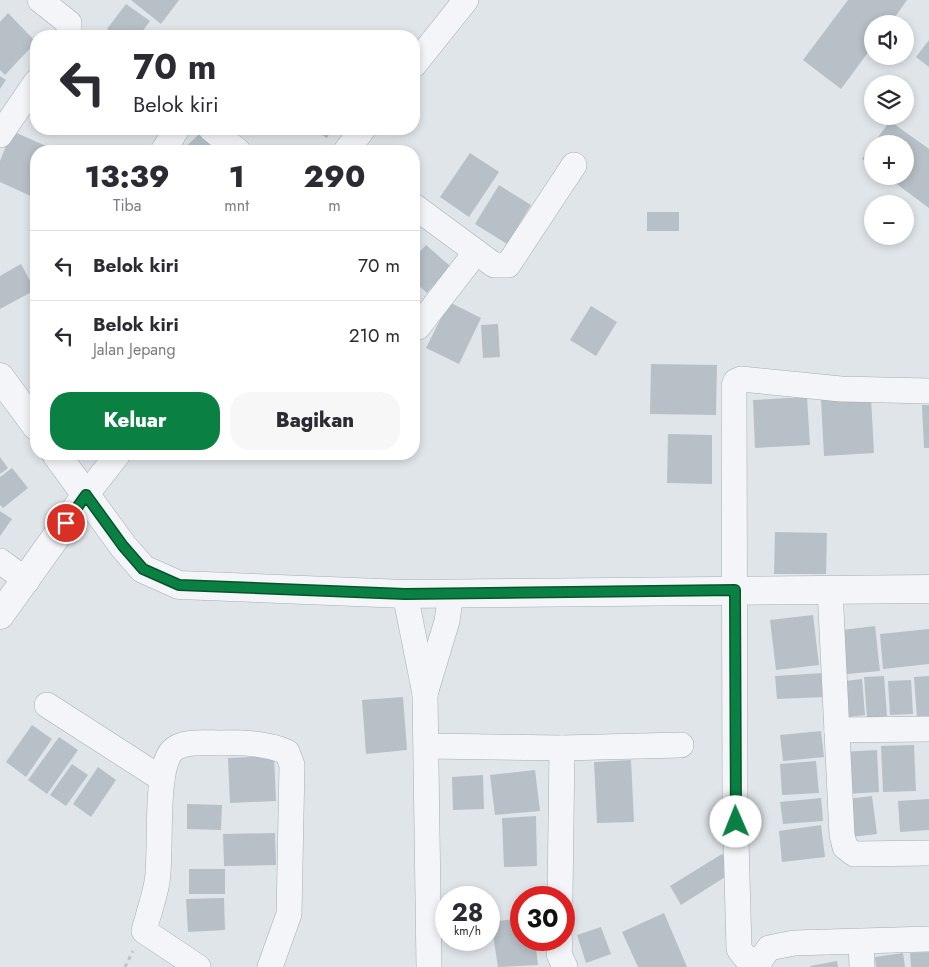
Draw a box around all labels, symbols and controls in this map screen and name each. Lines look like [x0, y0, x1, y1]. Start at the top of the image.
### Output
map controls [864, 15, 914, 245]
button: sound [864, 15, 914, 65]
text: 70 m [133, 42, 216, 92]
icon: left [50, 50, 115, 115]
button: layers [864, 75, 914, 125]
text: Belok kiri [133, 88, 219, 120]
button: + [864, 135, 914, 185]
text: 13:39 [85, 155, 170, 198]
text: 1 [229, 155, 245, 198]
text: 290 [304, 155, 365, 198]
text: Tiba [113, 194, 141, 217]
text: mnt [224, 194, 249, 217]
text: m [328, 194, 341, 217]
button: − [864, 195, 914, 245]
icon: left [50, 252, 78, 280]
text: Belok kiri [93, 252, 179, 279]
text: 70 m [358, 252, 400, 279]
text: Belok kiri [93, 311, 179, 338]
icon: left [50, 322, 78, 350]
text: 210 m [349, 322, 400, 349]
text: Jalan Jepang [93, 338, 176, 361]
button: Keluar [50, 392, 220, 450]
button: Bagikan [230, 392, 400, 450]
pin [45, 502, 87, 544]
icon: arrive [52, 509, 80, 537]
position arrow [709, 795, 761, 847]
speed limit sign: 30 [510, 886, 575, 951]
text: 28 [451, 894, 484, 930]
text: km/h [454, 922, 481, 940]

